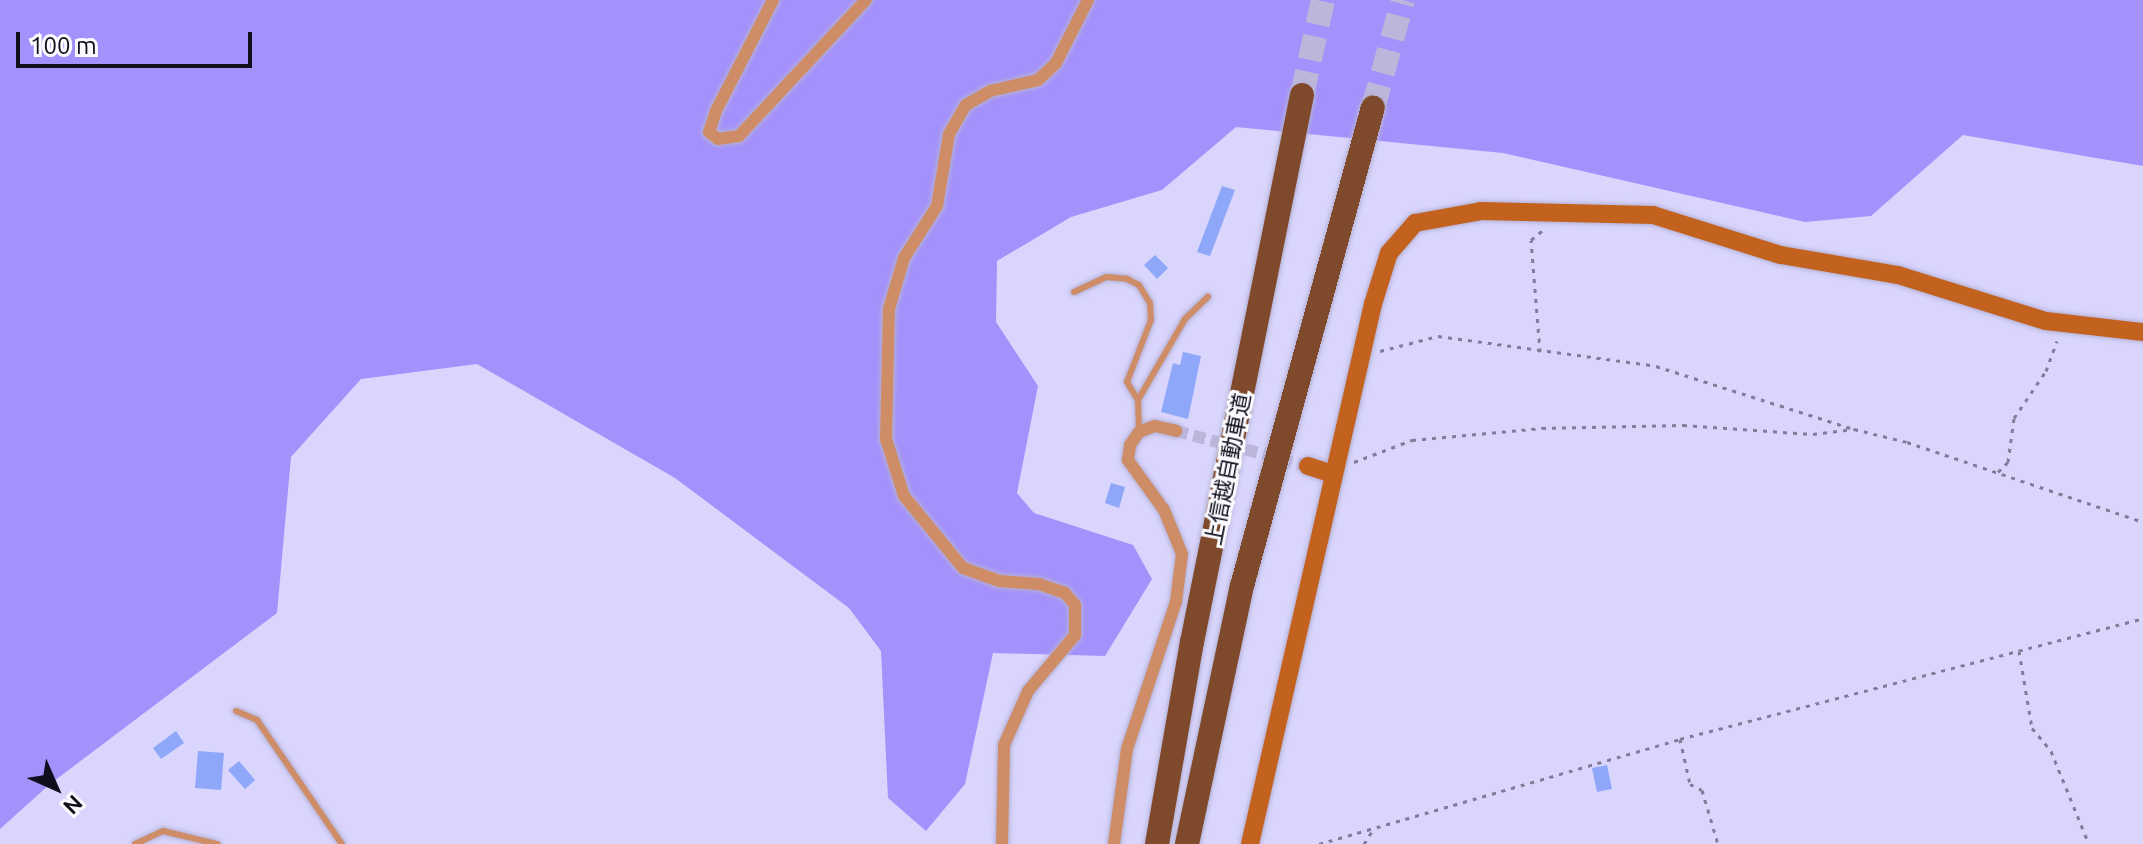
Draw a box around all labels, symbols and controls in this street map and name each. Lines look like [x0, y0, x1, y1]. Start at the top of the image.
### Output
scale bar [20, 16, 256, 66]
text: 100 m [30, 32, 97, 59]
street label: 上信越自動車道 [1199, 391, 1255, 547]
north arrow [16, 748, 96, 828]
text: N [59, 791, 88, 820]

